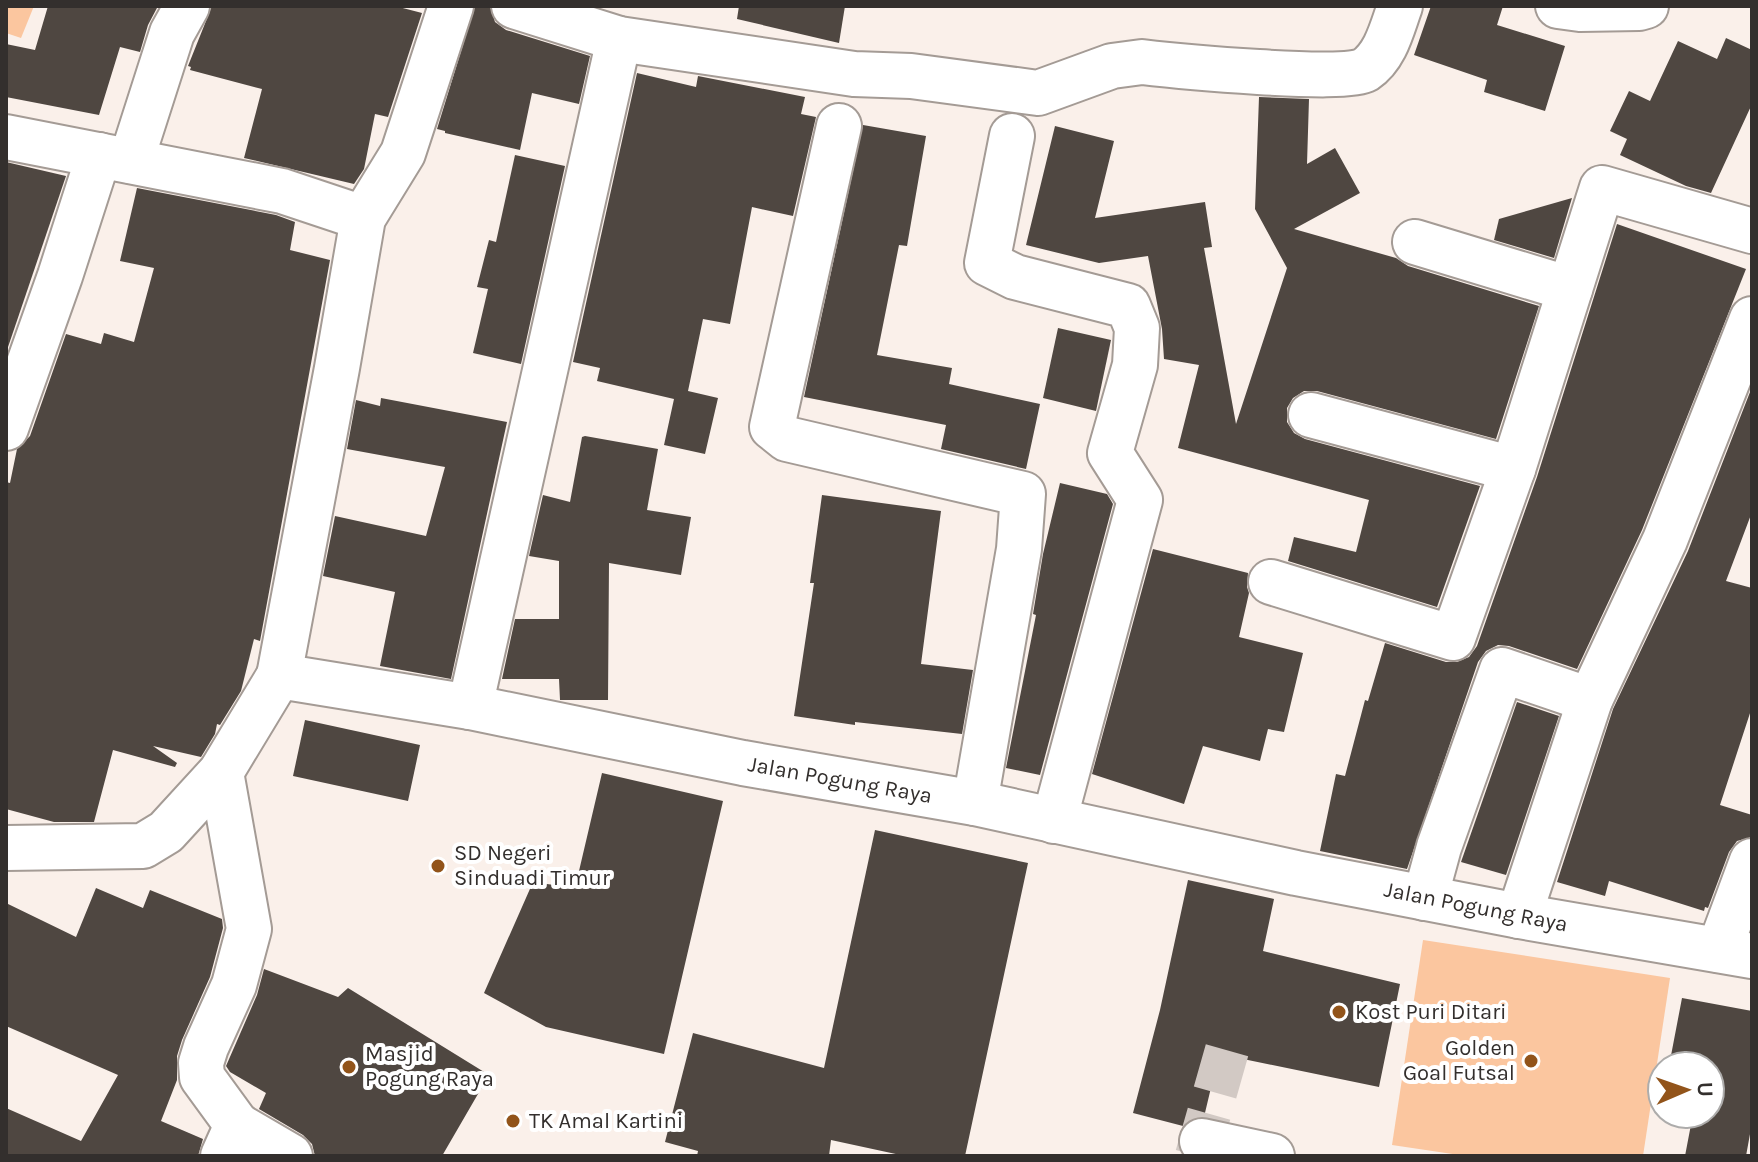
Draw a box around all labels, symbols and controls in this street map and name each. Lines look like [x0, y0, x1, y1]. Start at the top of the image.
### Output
street label: Jalan Pogung Raya [746, 751, 934, 809]
place label: SD Negeri Sinduadi Timur [454, 840, 610, 891]
marker: SD Negeri Sinduadi Timur [429, 857, 447, 875]
street label: Jalan Pogung Raya [1382, 876, 1570, 938]
place label: Kost Puri Ditari [1355, 999, 1507, 1025]
marker: Kost Puri Ditari [1330, 1003, 1348, 1021]
place label: Golden Goal Futsal [1403, 1035, 1515, 1086]
place label: Masjid Pogung Raya [365, 1041, 494, 1092]
north arrow [1646, 1050, 1726, 1130]
marker: Golden Goal Futsal [1522, 1052, 1540, 1070]
marker: Masjid Pogung Raya [340, 1058, 358, 1076]
text: U [1692, 1081, 1718, 1097]
place label: TK Amal Kartini [529, 1108, 683, 1134]
marker: TK Amal Kartini [504, 1112, 522, 1130]

